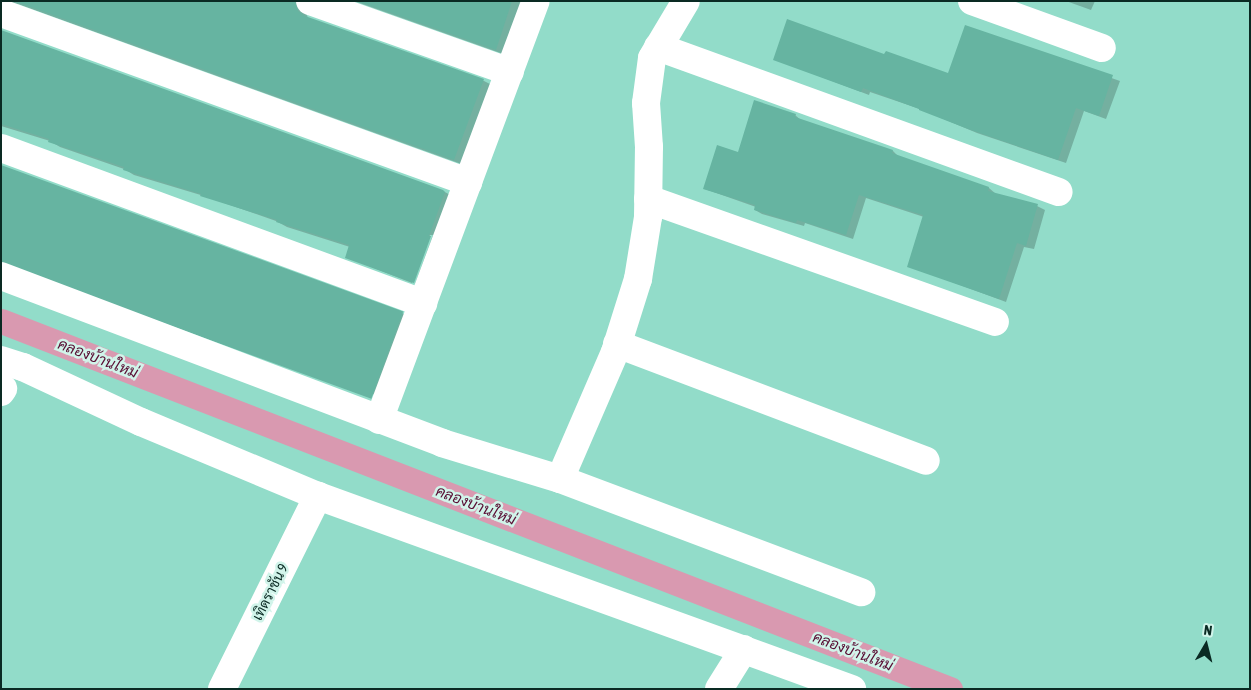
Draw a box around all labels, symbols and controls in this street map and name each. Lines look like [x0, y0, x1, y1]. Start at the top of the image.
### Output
water label: คลองบ้านใหม่ [55, 334, 141, 382]
water label: คลองบ้านใหม่ [433, 481, 519, 529]
street label: เทิดราชัน 9 [249, 561, 291, 623]
north arrow [1181, 620, 1231, 670]
text: N [1203, 622, 1213, 639]
water label: คลองบ้านใหม่ [810, 627, 896, 675]

